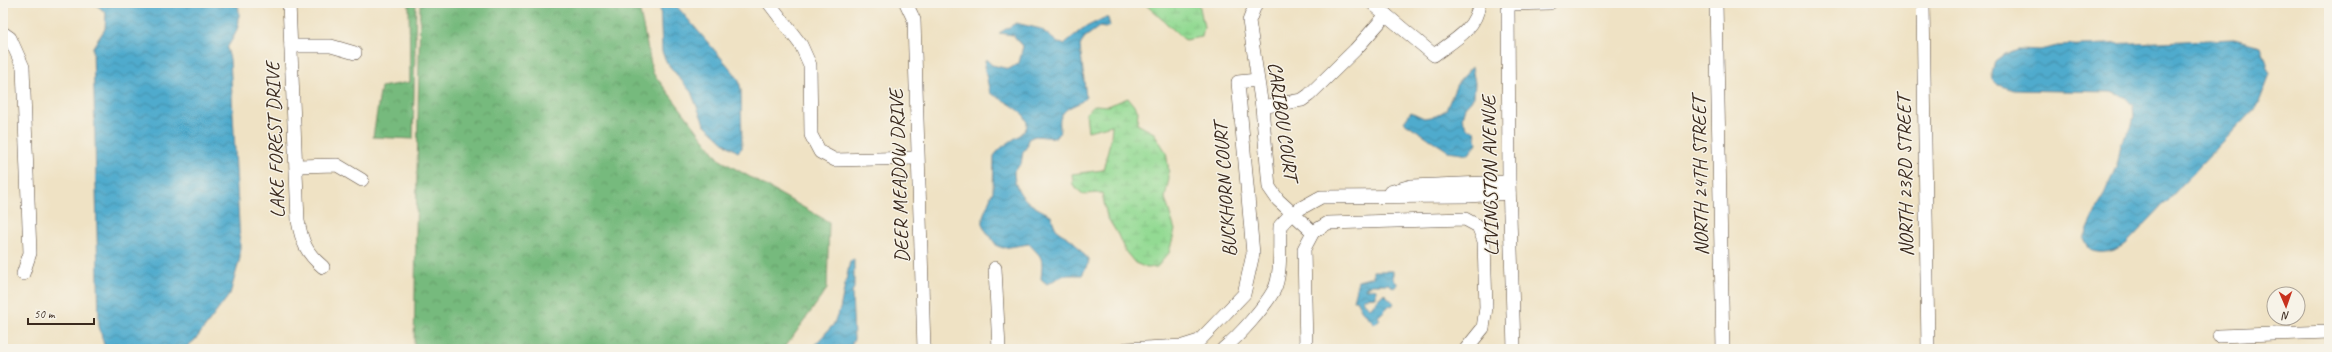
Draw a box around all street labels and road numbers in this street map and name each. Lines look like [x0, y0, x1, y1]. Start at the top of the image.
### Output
street label: LAKE FOREST DRIVE [260, 58, 290, 219]
street label: CARIBOU COURT [1262, 60, 1304, 186]
street label: DEER MEADOW DRIVE [883, 87, 915, 263]
street label: NORTH 23RD STREET [1891, 90, 1919, 257]
street label: NORTH 24TH STREET [1686, 91, 1714, 256]
street label: LIVINGSTON AVENUE [1476, 93, 1504, 256]
street label: BUCKHORN COURT [1208, 117, 1242, 258]

